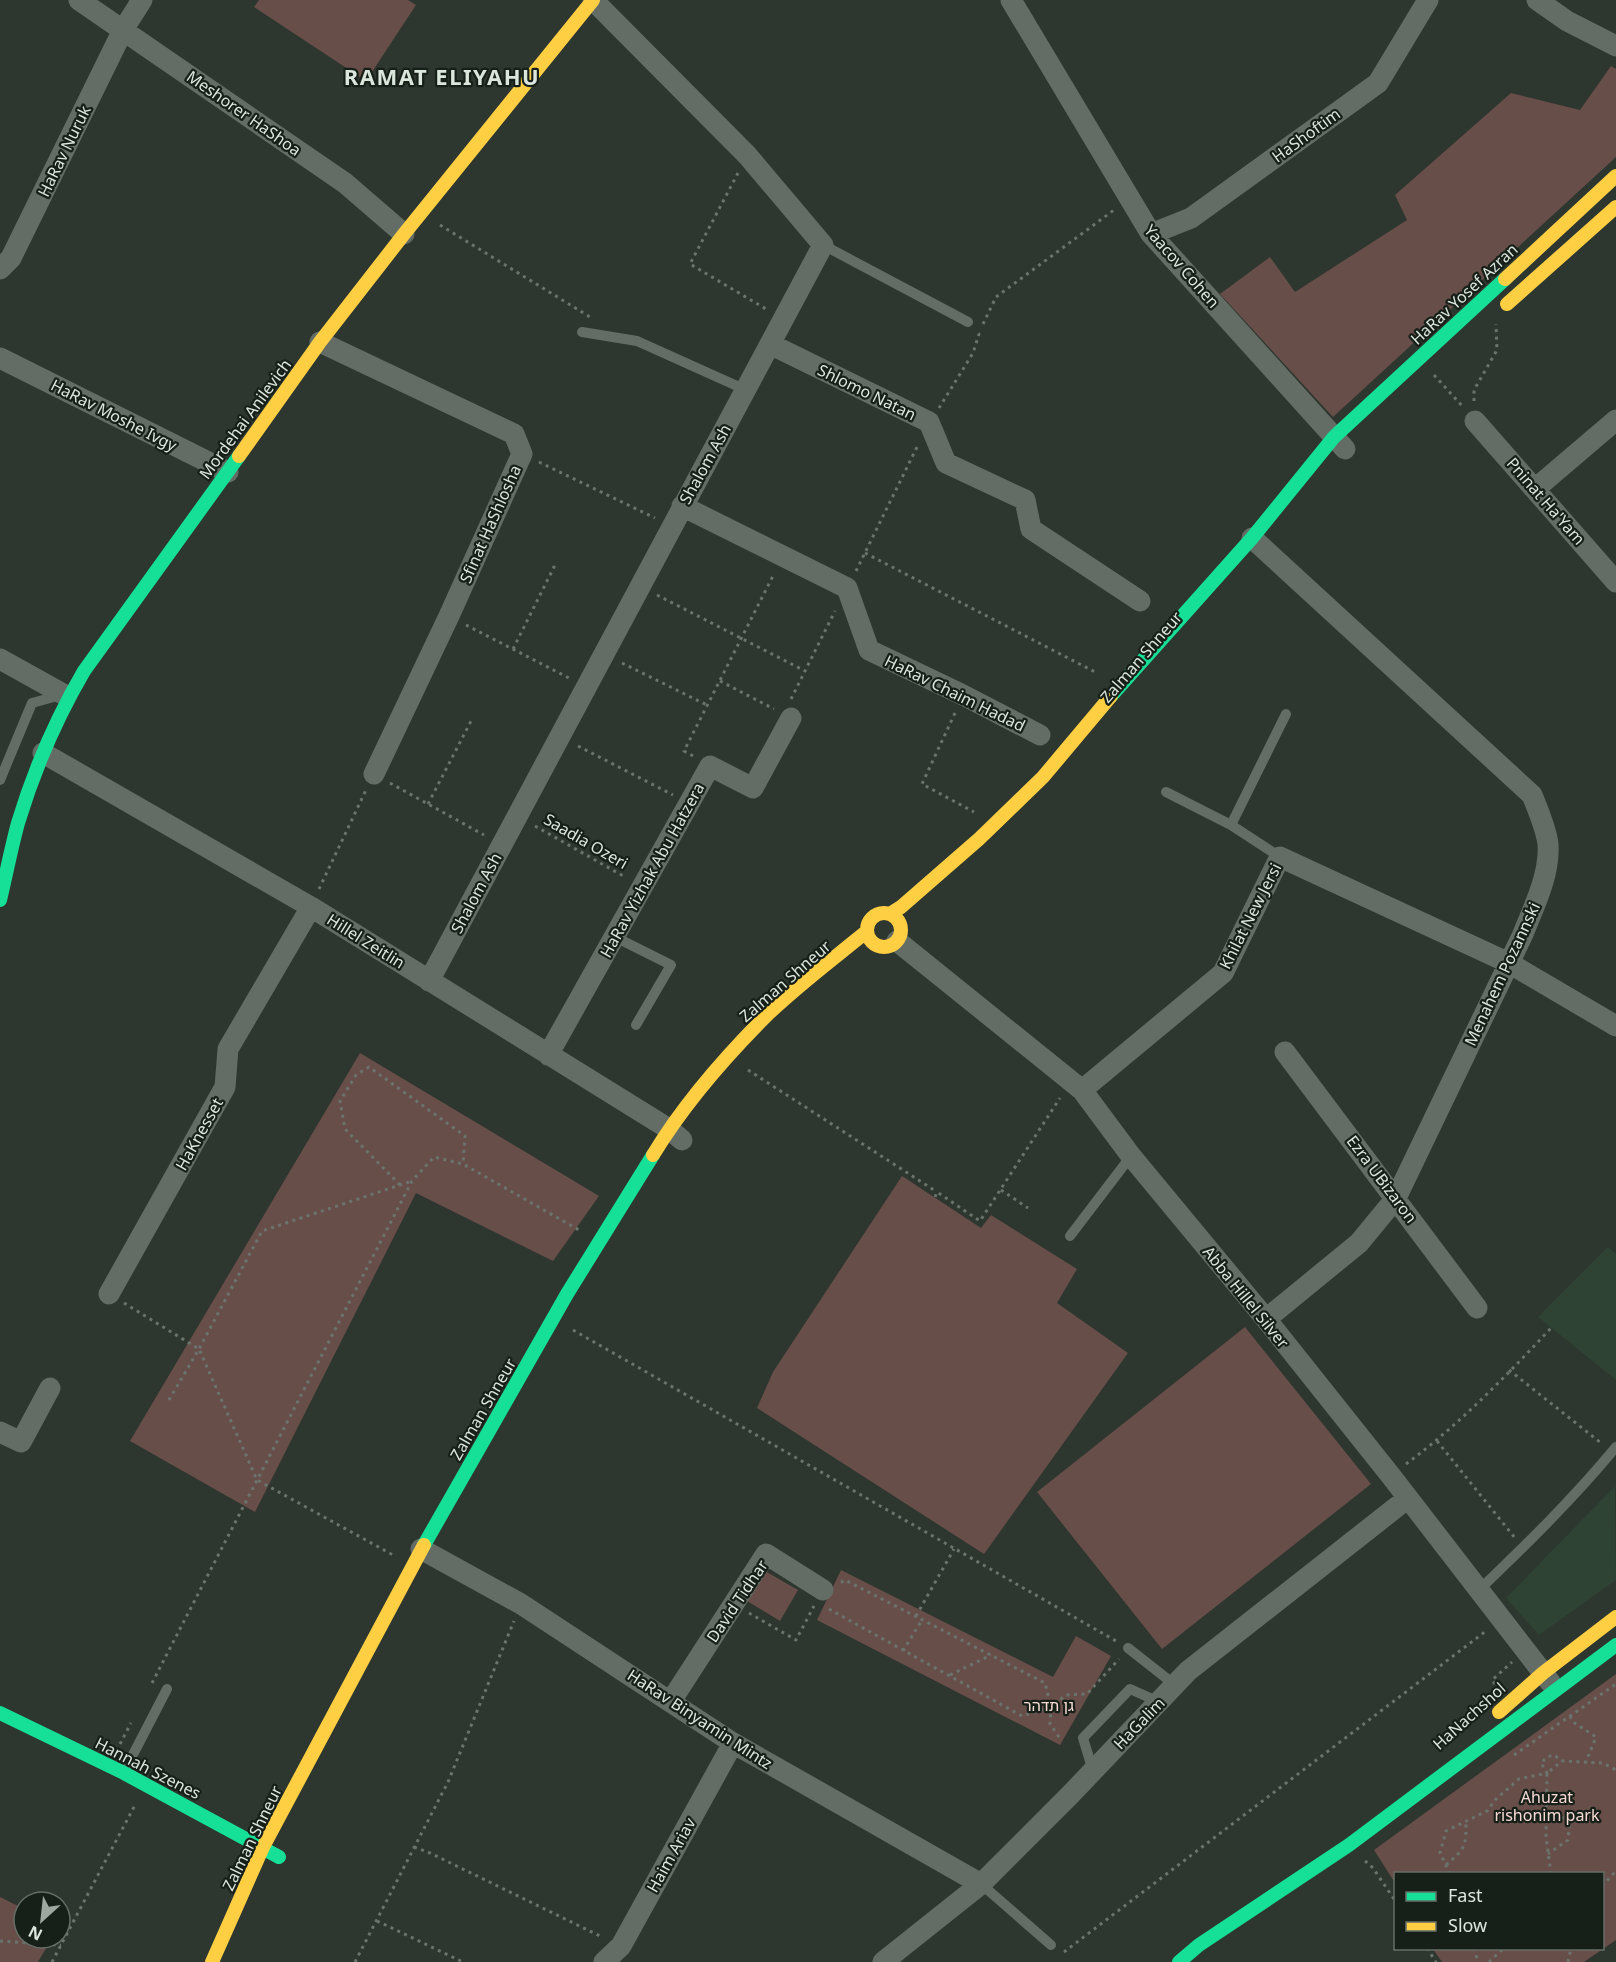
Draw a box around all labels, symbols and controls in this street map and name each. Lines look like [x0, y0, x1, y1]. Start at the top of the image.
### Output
district label: RAMAT ELIYAHU [344, 61, 540, 91]
street label: Meshorer HaShoa [182, 65, 306, 161]
street label: HaRav Nuruk [32, 101, 96, 200]
street label: HaShoftim [1267, 103, 1345, 167]
street label: Yaacov Cohen [1140, 219, 1224, 313]
street label: HaRav Yosef Azran [1406, 238, 1522, 350]
street label: Mordehai Anilevich [194, 355, 296, 483]
street label: Shlomo Natan [814, 359, 920, 425]
street label: HaRav Moshe Ivgy [47, 374, 181, 457]
street label: Shalom Ash [674, 420, 736, 508]
street label: Pninat Ha'Yam [1502, 453, 1590, 549]
street label: Sfinat HaShlosha [454, 461, 526, 587]
street label: Zalman Shneur [1095, 606, 1187, 707]
street label: HaRav Chaim Hadad [881, 649, 1029, 737]
street label: HaRav Yizhak Abu Hatzera [595, 779, 709, 961]
street label: Saadia Ozeri [540, 808, 632, 874]
street label: Shalom Ash [446, 849, 506, 937]
street label: Khilat New Jersi [1214, 859, 1286, 973]
street label: Menahem Pozannski [1459, 899, 1545, 1049]
street label: Hillel Zeitlin [323, 908, 409, 974]
street label: Zalman Shneur [735, 935, 836, 1027]
street label: HaKnesset [170, 1094, 228, 1174]
street label: Ezra UBizaron [1342, 1131, 1422, 1227]
street label: Abba Hillel Silver [1198, 1241, 1294, 1353]
street label: Zalman Shneur [445, 1354, 521, 1464]
street label: David Tidhar [701, 1555, 773, 1647]
street label: HaRav Binyamin Mintz [623, 1664, 777, 1774]
street label: HaNachshol [1428, 1677, 1510, 1755]
street label: HaGalim [1109, 1692, 1169, 1754]
park label: גן תדהר [1024, 1694, 1074, 1716]
street label: Hannah Szenes [92, 1732, 204, 1804]
street label: Zalman Shneur [217, 1781, 287, 1894]
park label: Ahuzat rishonim park [1494, 1786, 1600, 1826]
street label: Haim Ariav [641, 1813, 701, 1896]
legend [1394, 1872, 1604, 1950]
text: Fast [1448, 1883, 1483, 1907]
north arrow [12, 1890, 72, 1950]
text: Slow [1448, 1913, 1487, 1937]
text: N [24, 1921, 46, 1946]

